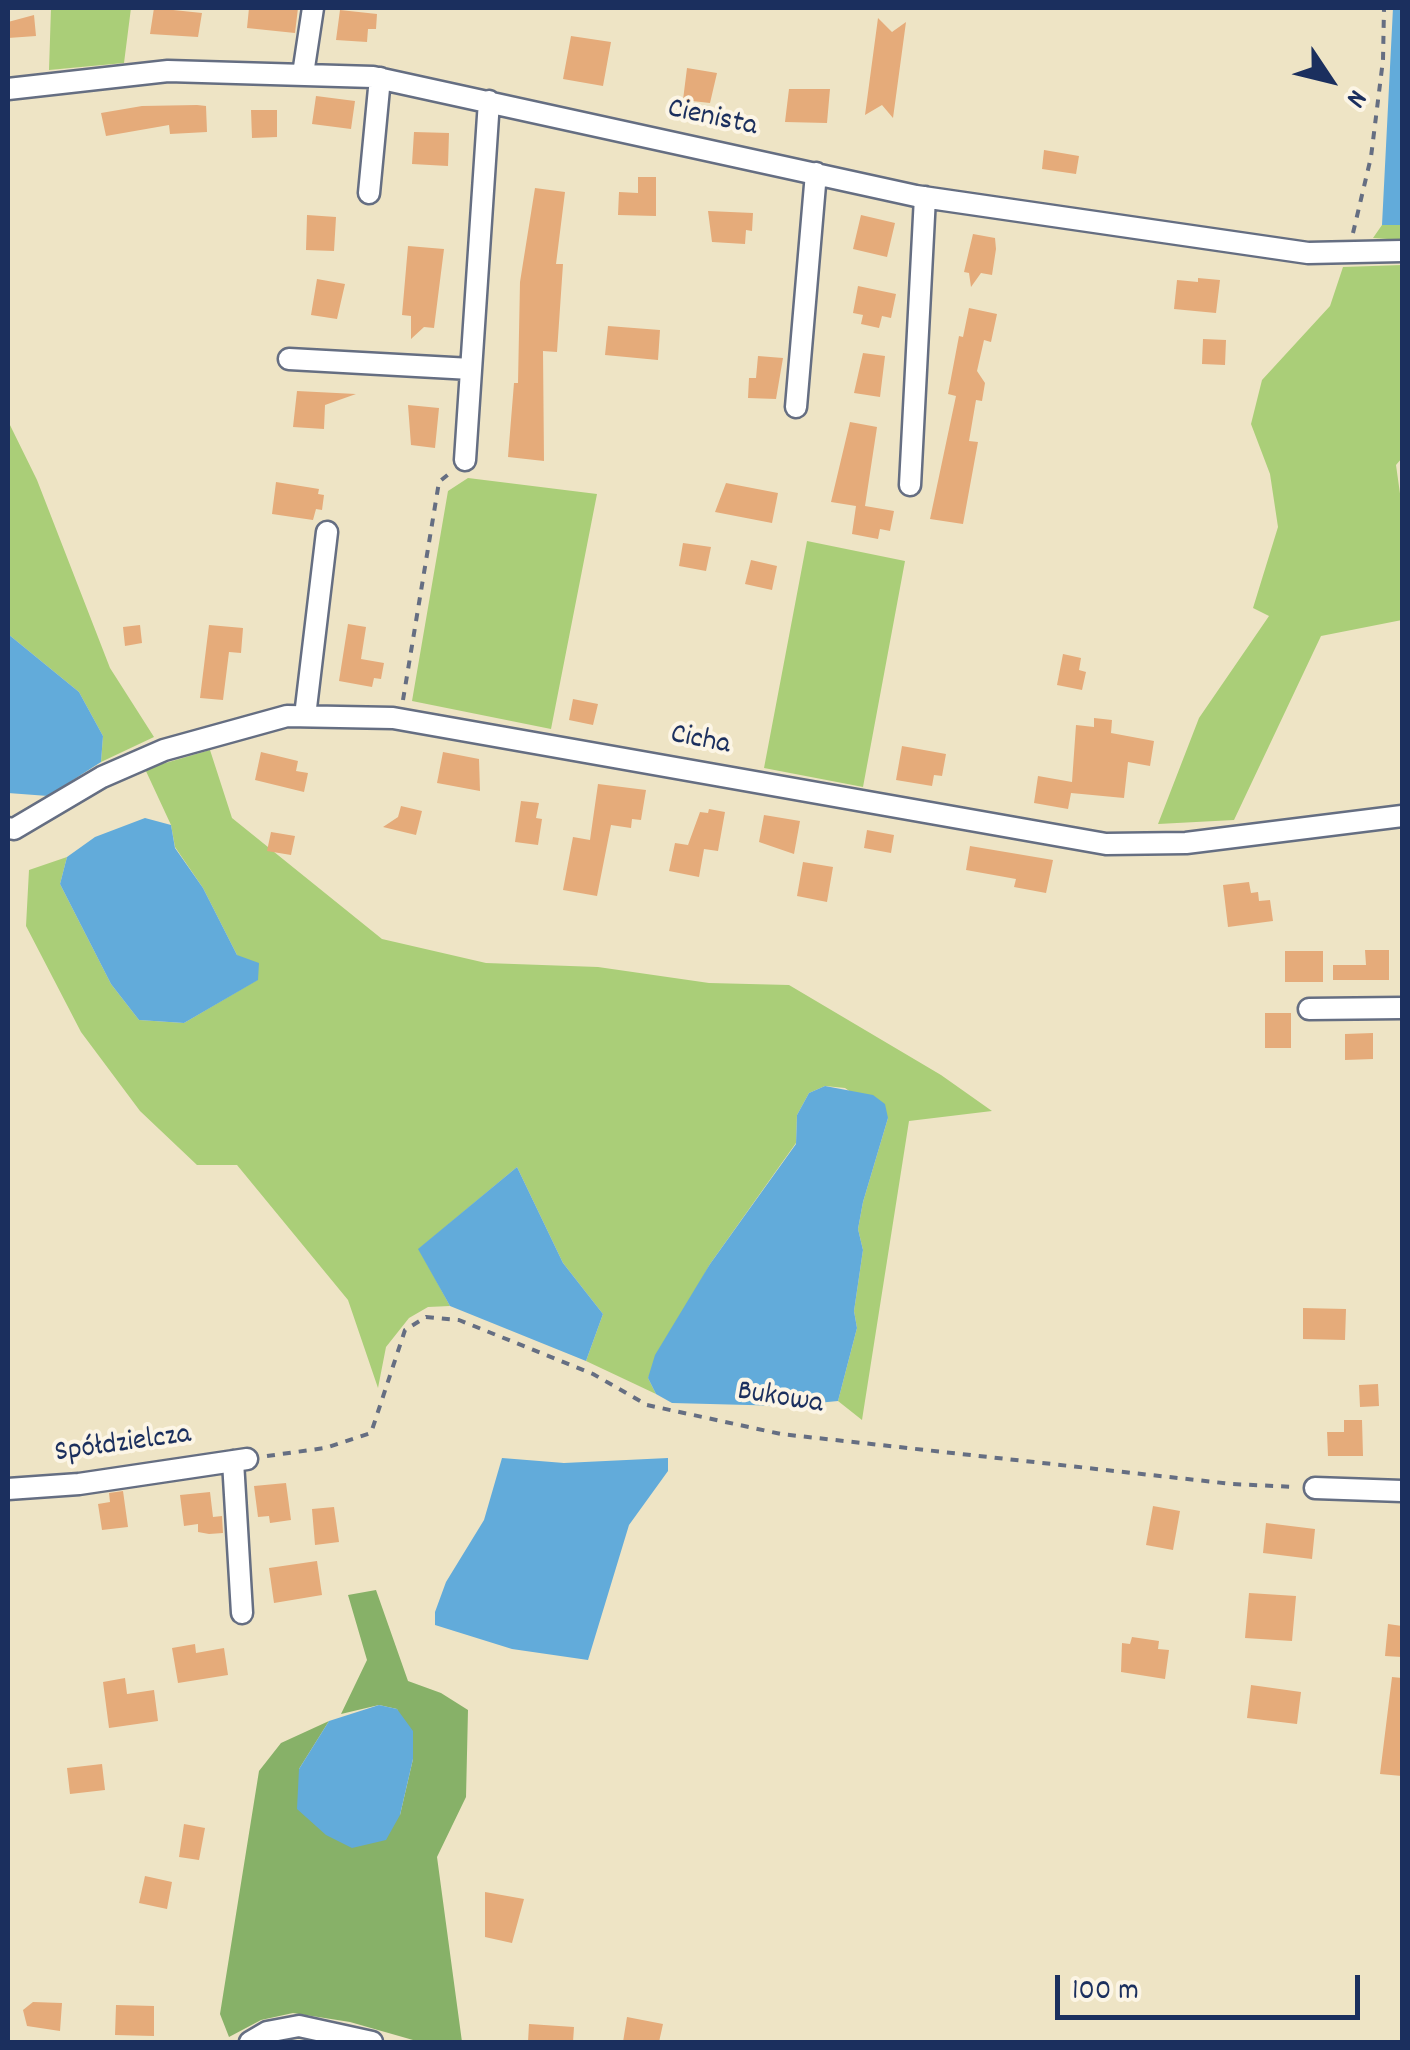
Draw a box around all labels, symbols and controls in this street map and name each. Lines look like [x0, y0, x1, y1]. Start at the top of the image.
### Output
north arrow [1280, 30, 1380, 130]
text: N [1334, 80, 1375, 114]
street label: Cienista [664, 93, 760, 147]
street label: Cicha [667, 719, 733, 765]
street label: Bukowa [735, 1375, 825, 1425]
street label: Spółdzielcza [53, 1419, 193, 1473]
scale bar [1060, 1955, 1365, 2017]
text: 100 m [1072, 1971, 1139, 2014]

